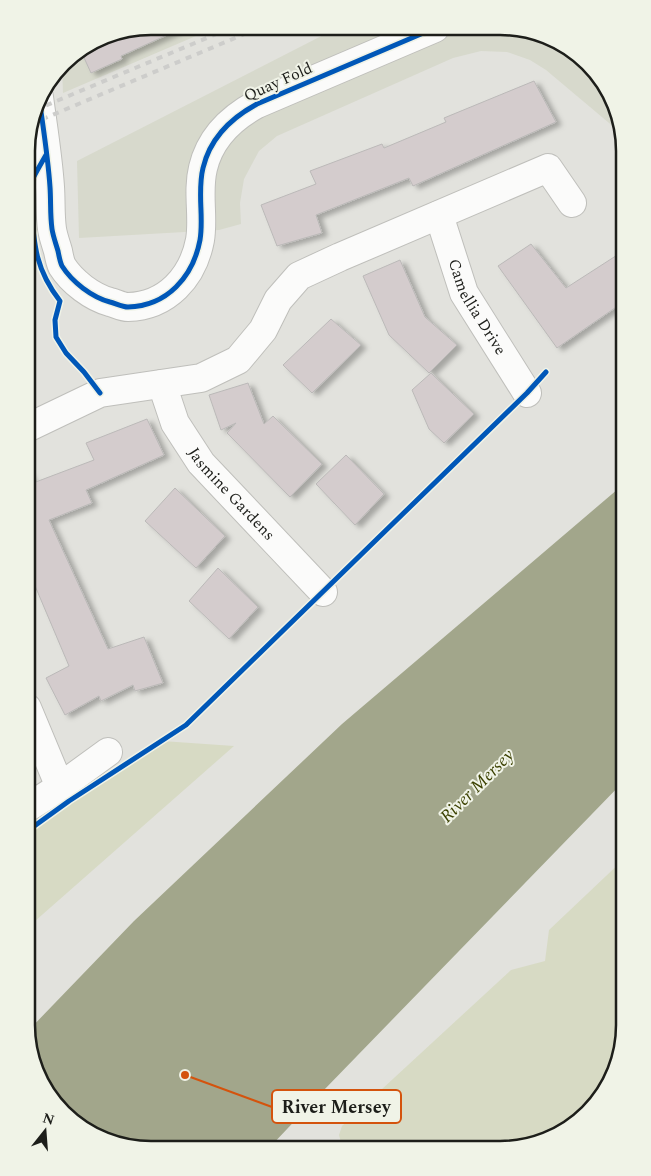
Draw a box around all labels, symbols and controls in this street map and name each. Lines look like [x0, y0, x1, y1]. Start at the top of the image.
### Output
street label: Quay Fold [240, 56, 316, 108]
street label: Camellia Drive [442, 256, 512, 360]
street label: Jasmine Gardens [182, 442, 281, 546]
water label: River Mersey [434, 743, 520, 829]
callout: River Mersey [272, 1090, 401, 1123]
text: River Mersey [282, 1094, 392, 1121]
north arrow [20, 1106, 70, 1156]
text: N [40, 1107, 57, 1131]

